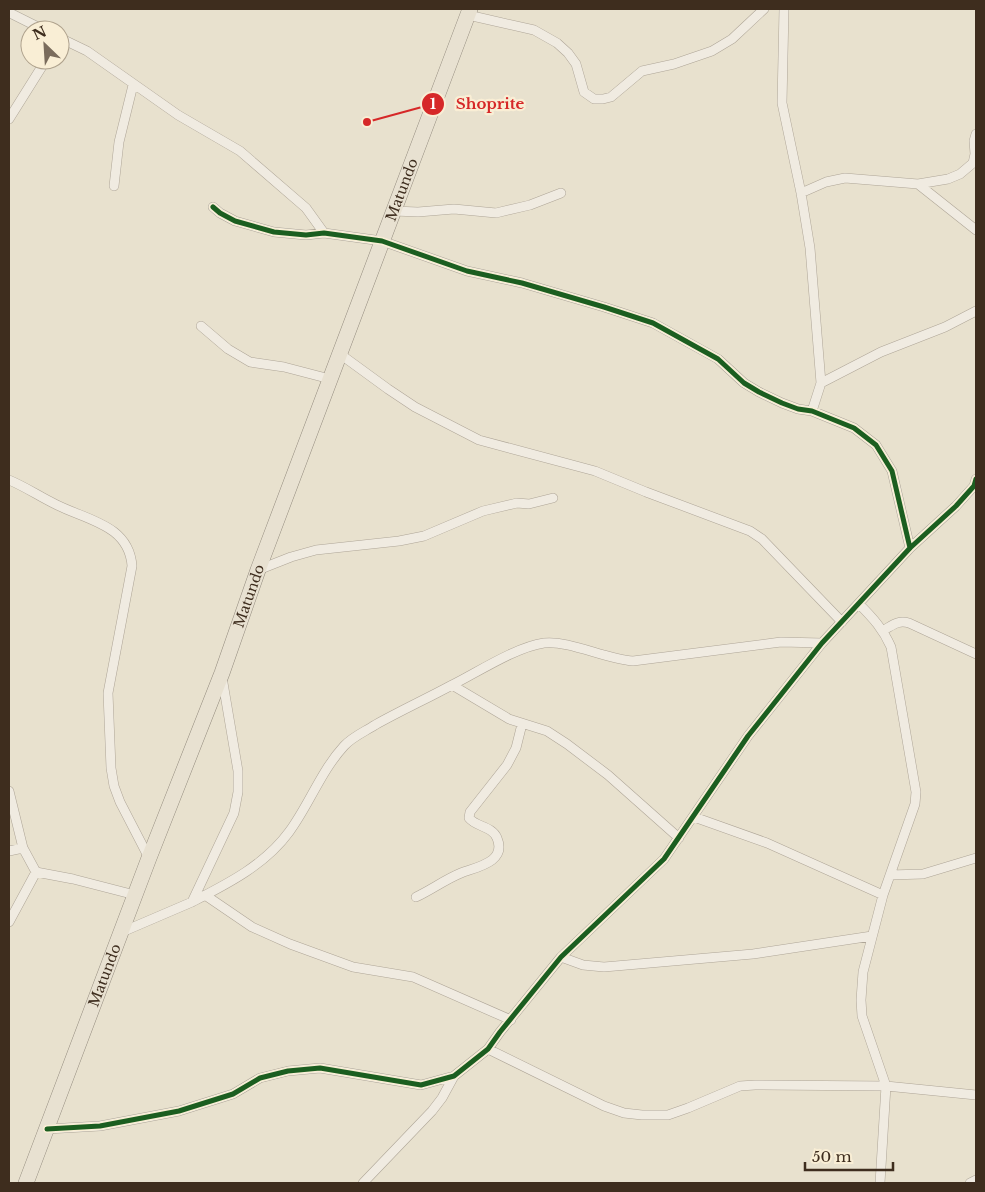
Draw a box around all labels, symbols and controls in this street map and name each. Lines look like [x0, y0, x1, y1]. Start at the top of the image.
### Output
north arrow [20, 20, 70, 70]
text: N [30, 22, 49, 44]
callout: Shoprite [420, 89, 534, 119]
text: 1 [430, 94, 437, 113]
text: Shoprite [456, 94, 524, 113]
street label: Matundo [382, 156, 422, 224]
street label: Matundo [230, 562, 268, 630]
street label: Matundo [84, 941, 125, 1009]
scale bar [805, 1140, 892, 1172]
text: 50 m [812, 1147, 852, 1166]

